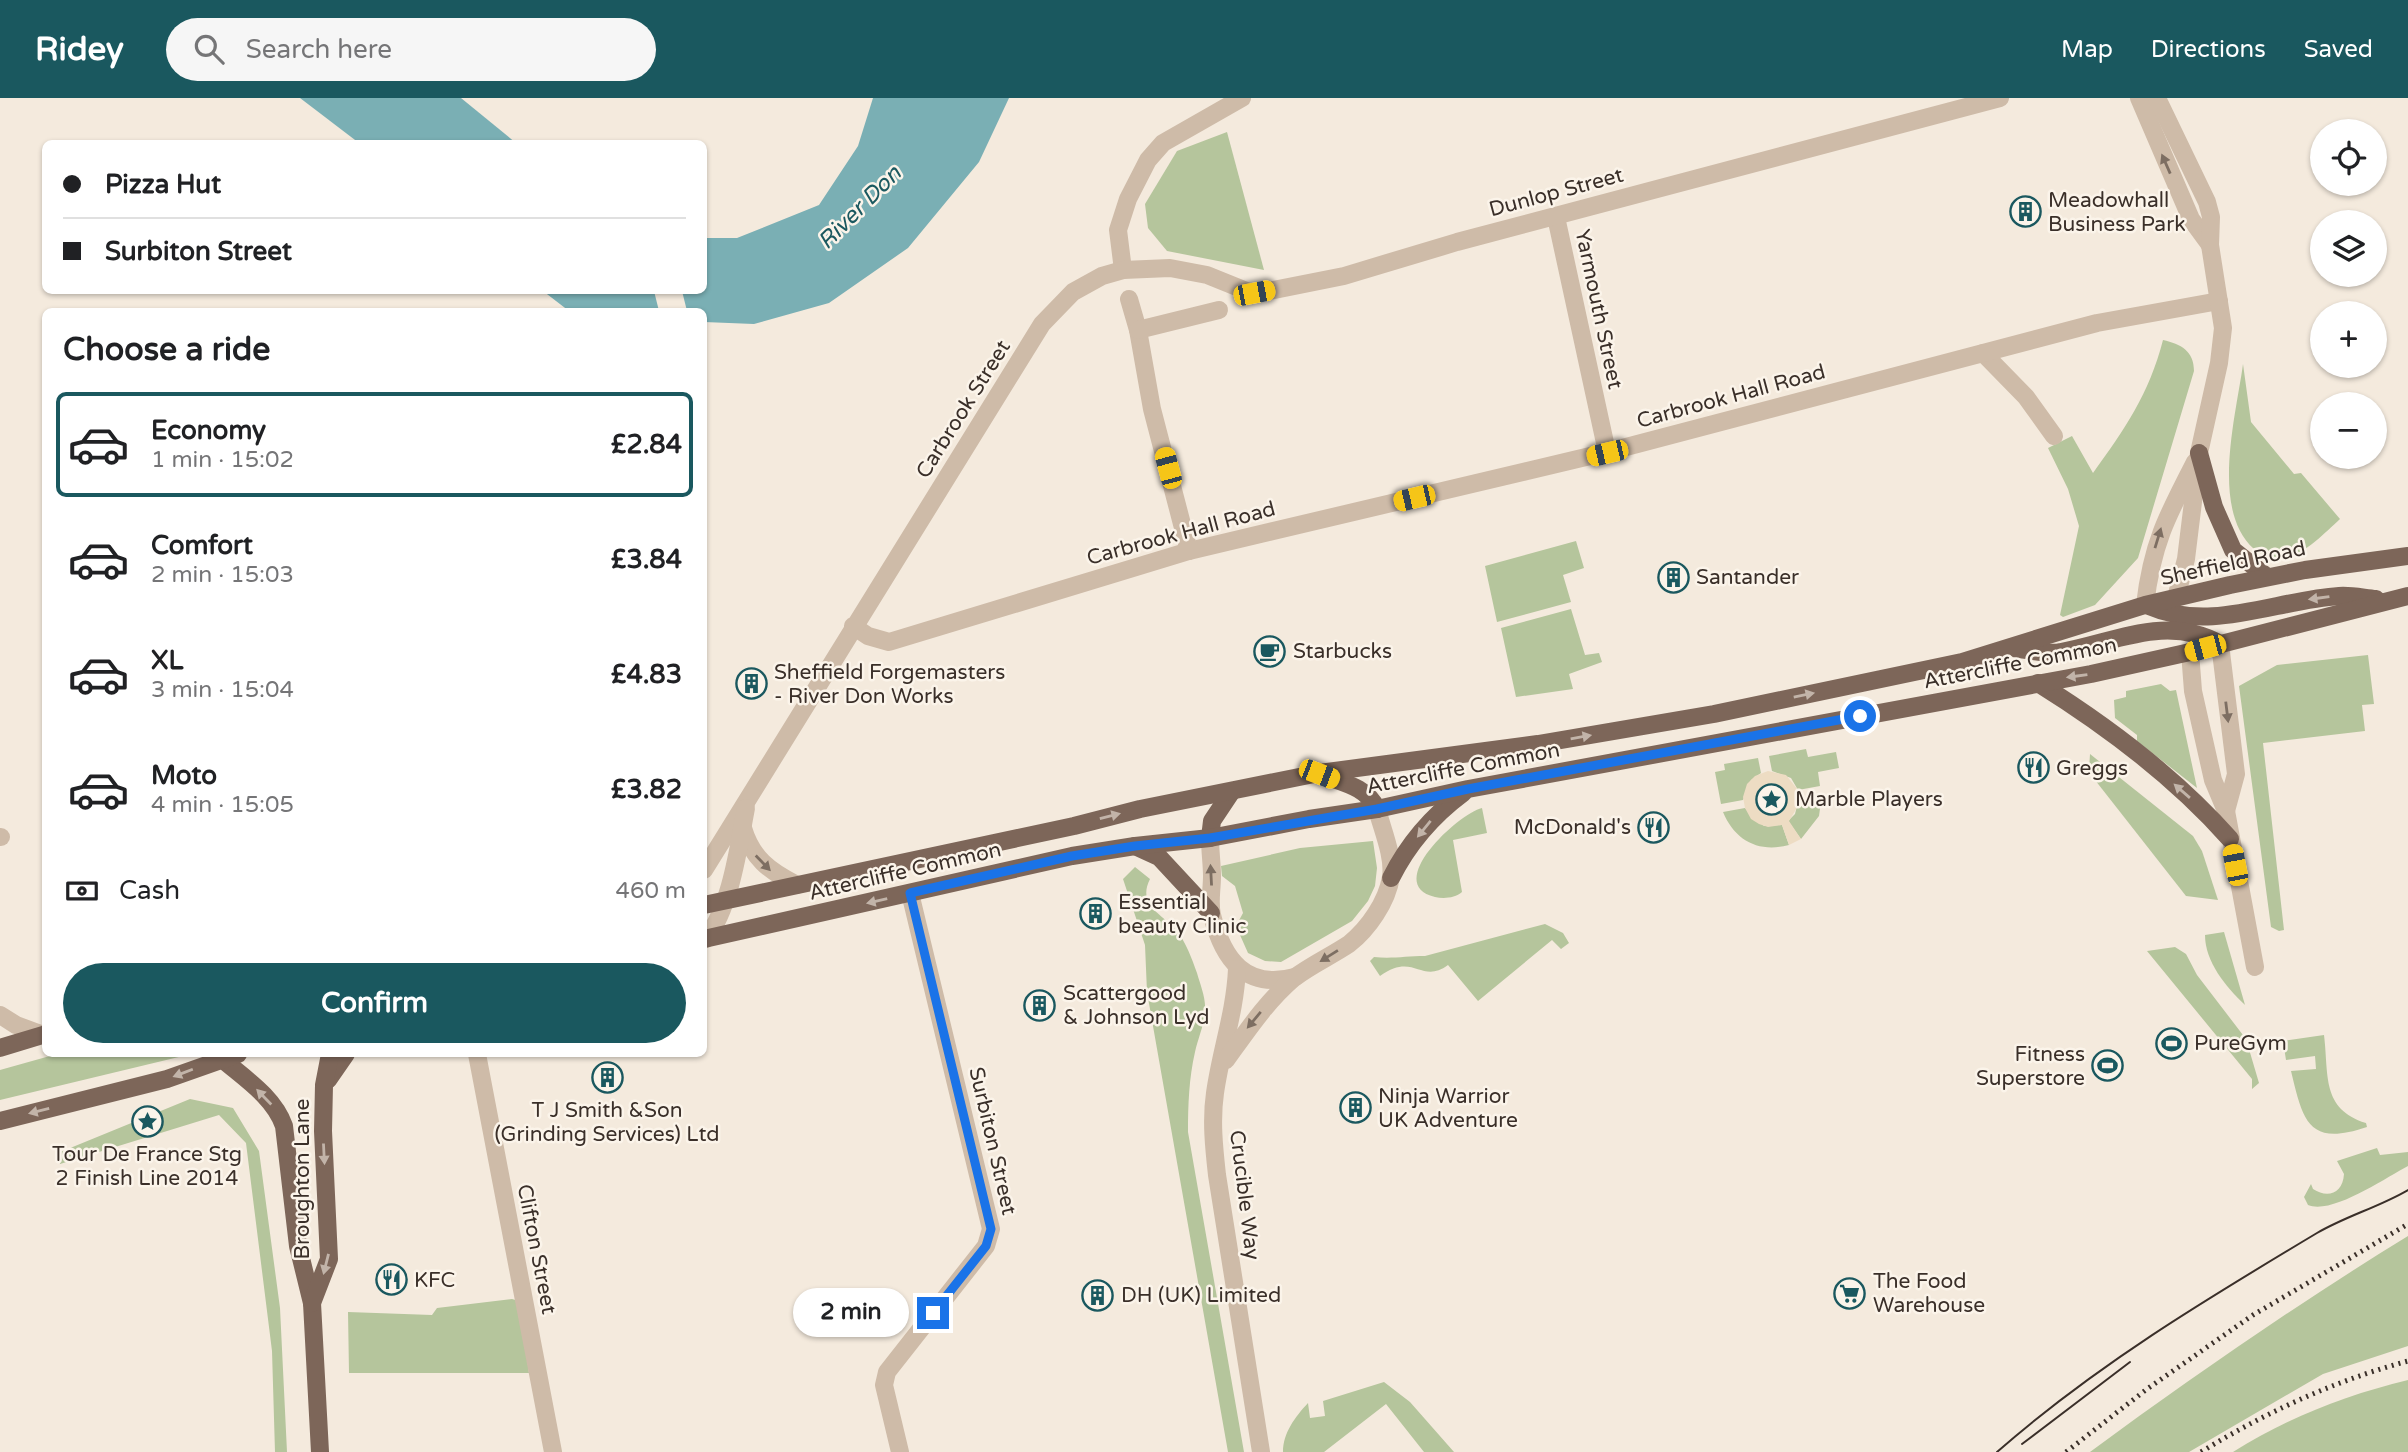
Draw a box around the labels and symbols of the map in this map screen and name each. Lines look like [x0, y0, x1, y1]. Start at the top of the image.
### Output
one-way arrow [2160, 154, 2172, 174]
water label: River Don [812, 159, 908, 255]
street label: Dunlop Street [1486, 163, 1626, 222]
place label: Meadowhall Business Park [2048, 188, 2186, 237]
building icon: Meadowhall Business Park [2008, 195, 2042, 229]
street label: Yarmouth Street [1569, 227, 1628, 391]
car [1232, 279, 1277, 307]
street label: Carbrook Street [911, 336, 1016, 483]
street label: Carbrook Hall Road [1634, 359, 1828, 434]
car [1585, 438, 1630, 468]
car [1153, 445, 1184, 491]
car [1392, 483, 1437, 513]
street label: Carbrook Hall Road [1084, 496, 1278, 571]
one-way arrow [2154, 527, 2164, 548]
street label: Sheffield Road [2158, 536, 2308, 591]
building icon: Santander [1656, 560, 1690, 594]
place label: Santander [1696, 565, 1799, 590]
one-way arrow [2308, 593, 2330, 604]
street label: Attercliffe Common [1921, 632, 2119, 695]
car [2182, 632, 2229, 664]
cafe icon: Starbucks [1253, 634, 1287, 668]
place label: Starbucks [1293, 639, 1392, 664]
place label: Sheffield Forgemasters - River Don Works [774, 660, 1005, 709]
building icon: Sheffield Forgemasters - River Don Works [734, 667, 768, 701]
one-way arrow [2066, 671, 2088, 682]
one-way arrow [1793, 689, 1815, 700]
route start [1844, 700, 1876, 732]
one-way arrow [2222, 701, 2233, 723]
one-way arrow [1570, 731, 1592, 742]
street label: Attercliffe Common [1364, 737, 1562, 800]
restaurant icon: Greggs [2016, 751, 2050, 785]
place label: Greggs [2056, 756, 2128, 781]
car [1296, 757, 1343, 791]
place icon: Marble Players [1755, 782, 1789, 816]
one-way arrow [2173, 783, 2191, 799]
place label: Marble Players [1795, 787, 1943, 812]
one-way arrow [1099, 810, 1121, 821]
restaurant icon: McDonald's [1637, 810, 1671, 844]
place label: McDonald's [1514, 815, 1631, 840]
one-way arrow [1417, 821, 1432, 838]
street label: Attercliffe Common [807, 837, 1004, 906]
car [2221, 842, 2250, 888]
one-way arrow [754, 854, 771, 871]
one-way arrow [1206, 864, 1217, 886]
place label: Essential beauty Clinic [1118, 890, 1247, 939]
one-way arrow [866, 895, 888, 906]
building icon: Essential beauty Clinic [1078, 897, 1112, 931]
one-way arrow [1320, 949, 1339, 962]
place label: Scattergood & Johnson Lyd [1063, 981, 1210, 1030]
building icon: Scattergood & Johnson Lyd [1023, 988, 1057, 1022]
one-way arrow [1247, 1012, 1262, 1029]
sports icon: PureGym [2154, 1026, 2188, 1060]
place label: PureGym [2194, 1031, 2287, 1056]
place label: Fitness Superstore [1976, 1042, 2085, 1091]
sports icon: Fitness Superstore [2091, 1049, 2125, 1083]
building icon: T J Smith &Son (Grinding Services) Ltd [590, 1061, 624, 1095]
street label: Surbiton Street [963, 1065, 1022, 1217]
one-way arrow [172, 1068, 193, 1079]
place label: Ninja Warrior UK Adventure [1378, 1084, 1518, 1133]
one-way arrow [256, 1089, 273, 1105]
building icon: Ninja Warrior UK Adventure [1338, 1091, 1372, 1125]
street label: Broughton Lane [290, 1098, 315, 1259]
place label: T J Smith &Son (Grinding Services) Ltd [494, 1098, 720, 1147]
place icon: Tour De France Stg 2 Finish Line 2014 [130, 1105, 164, 1139]
one-way arrow [28, 1106, 50, 1117]
street label: Crucible Way [1224, 1129, 1265, 1262]
place label: Tour De France Stg 2 Finish Line 2014 [52, 1142, 242, 1191]
one-way arrow [319, 1143, 330, 1165]
street label: Clifton Street [512, 1182, 561, 1316]
one-way arrow [320, 1253, 331, 1275]
restaurant icon: KFC [374, 1263, 408, 1297]
place label: KFC [414, 1268, 455, 1293]
place label: The Food Warehouse [1873, 1269, 1985, 1318]
supermarket icon: The Food Warehouse [1833, 1276, 1867, 1310]
building icon: DH (UK) Limited [1081, 1278, 1115, 1312]
place label: DH (UK) Limited [1121, 1283, 1281, 1308]
callout: 2 min [793, 1288, 908, 1338]
route end [917, 1297, 949, 1329]

